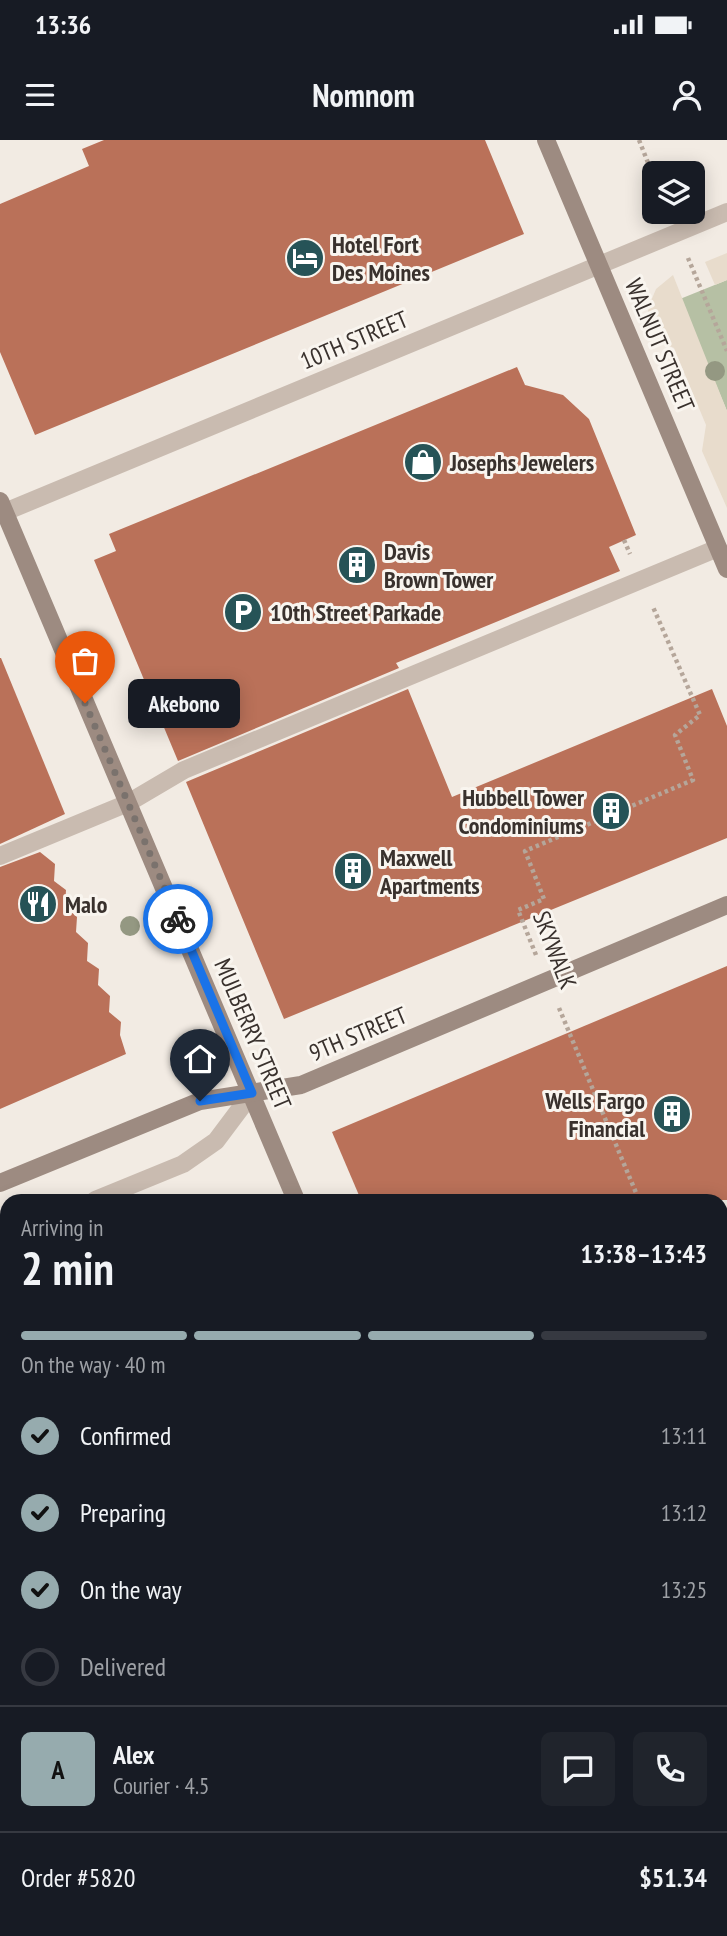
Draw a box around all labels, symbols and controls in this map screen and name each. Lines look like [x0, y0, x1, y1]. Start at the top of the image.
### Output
text: 13:36 [35, 8, 91, 41]
text: Nomnom [312, 74, 415, 116]
icon: menu [21, 76, 59, 114]
icon: person [668, 76, 706, 114]
map controls [642, 161, 705, 224]
button: layers [642, 161, 705, 224]
place label: Hotel Fort Des Moines [332, 229, 430, 288]
hotel icon: Hotel Fort Des Moines [284, 237, 326, 279]
street label: WALNUT STREET [618, 274, 702, 416]
street label: 10TH STREET [295, 303, 413, 377]
shop icon: Josephs Jewelers [402, 441, 444, 483]
place label: Josephs Jewelers [449, 447, 594, 478]
place label: Davis Brown Tower [384, 536, 494, 595]
building icon: Davis Brown Tower [336, 544, 378, 586]
parking icon: 10th Street Parkade [222, 591, 264, 633]
place label: 10th Street Parkade [270, 597, 441, 628]
pin [55, 631, 115, 703]
icon: bag [66, 642, 104, 680]
callout: Akebono [127, 678, 239, 728]
text: Akebono [148, 689, 220, 718]
place label: Hubbell Tower Condominiums [458, 782, 585, 841]
building icon: Hubbell Tower Condominiums [590, 790, 632, 832]
place label: Maxwell Apartments [379, 842, 480, 901]
building icon: Maxwell Apartments [332, 850, 374, 892]
restaurant icon: Malo [17, 883, 59, 925]
courier [143, 884, 213, 954]
place label: Malo [65, 889, 108, 920]
icon: bike [159, 900, 197, 938]
street label: SKYWALK [526, 907, 584, 993]
street label: MULBERRY STREET [207, 954, 299, 1114]
street label: 9TH STREET [304, 999, 412, 1068]
pin [170, 1029, 230, 1101]
icon: home [181, 1040, 219, 1078]
place label: Wells Fargo Financial [544, 1085, 645, 1144]
building icon: Wells Fargo Financial [651, 1093, 693, 1135]
text: Arriving in [21, 1213, 103, 1242]
text: 13:38–13:43 [580, 1237, 707, 1270]
text: 2 min [21, 1238, 114, 1298]
text: On the way · 40 m [21, 1350, 165, 1379]
icon: check [21, 1417, 59, 1455]
text: Confirmed [80, 1419, 171, 1452]
text: 13:11 [661, 1421, 707, 1450]
icon: check [21, 1494, 59, 1532]
text: Preparing [80, 1496, 166, 1529]
text: 13:12 [661, 1498, 707, 1527]
icon: check [21, 1571, 59, 1609]
text: On the way [80, 1573, 182, 1606]
text: 13:25 [661, 1575, 707, 1604]
text: Delivered [80, 1650, 166, 1683]
button: chat [541, 1732, 615, 1806]
button: phone [633, 1732, 707, 1806]
text: Alex [113, 1738, 154, 1771]
text: A [51, 1753, 65, 1786]
text: Courier · 4.5 [113, 1771, 209, 1800]
text: Order #5820 [21, 1861, 136, 1894]
text: $51.34 [639, 1861, 707, 1894]

